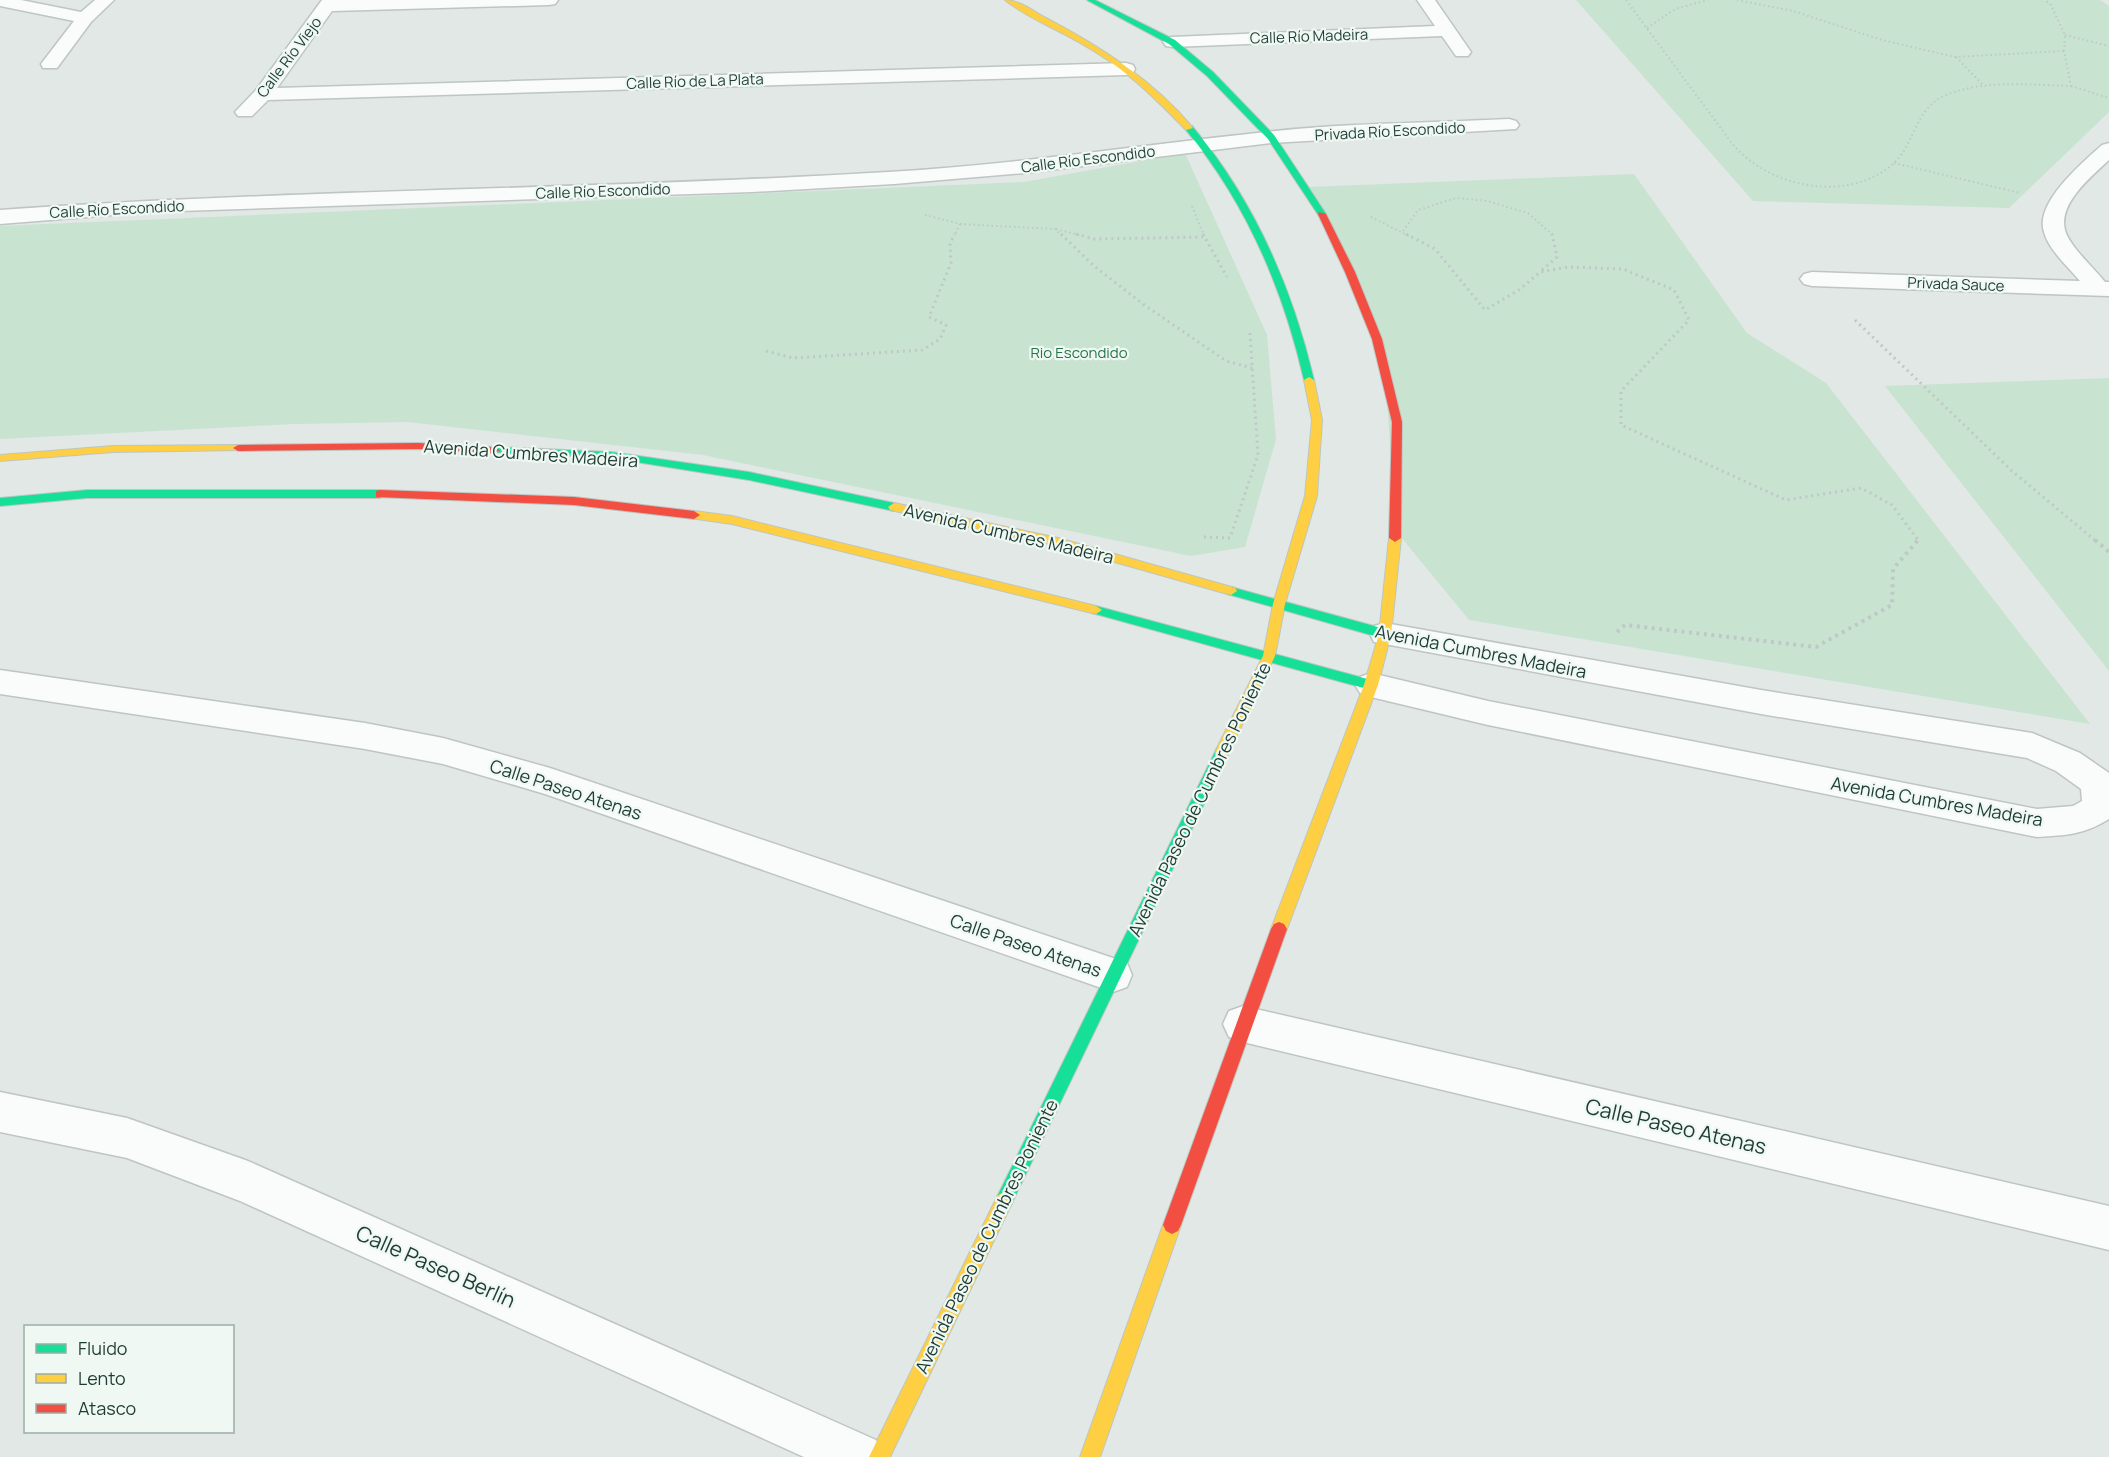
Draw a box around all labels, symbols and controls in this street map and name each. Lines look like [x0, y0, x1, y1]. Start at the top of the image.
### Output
street label: Calle Río Viejo [252, 12, 326, 102]
street label: Calle Río Madeira [1250, 23, 1368, 49]
street label: Calle Río de La Plata [626, 68, 764, 94]
street label: Privada Río Escondido [1314, 117, 1466, 145]
street label: Calle Río Escondido [1020, 140, 1156, 178]
street label: Calle Río Escondido [535, 178, 671, 204]
street label: Calle Río Escondido [49, 195, 185, 223]
street label: Privada Sauce [1907, 272, 2005, 296]
park label: Rio Escondido [1030, 342, 1128, 363]
street label: Avenida Cumbres Madeira [423, 434, 639, 472]
street label: Avenida Cumbres Madeira [902, 497, 1116, 569]
street label: Avenida Cumbres Madeira [1373, 619, 1589, 683]
street label: Avenida Paseo de Cumbres Poniente [1122, 658, 1276, 940]
street label: Calle Paseo Atenas [487, 753, 645, 825]
street label: Avenida Cumbres Madeira [1829, 771, 2045, 831]
street label: Calle Paseo Atenas [947, 908, 1105, 982]
street label: Calle Paseo Atenas [1583, 1092, 1769, 1160]
street label: Avenida Paseo de Cumbres Poniente [909, 1095, 1063, 1377]
street label: Calle Paseo Berlín [352, 1218, 520, 1314]
legend [24, 1325, 234, 1433]
text: Fluido [78, 1336, 127, 1360]
text: Lento [78, 1366, 126, 1390]
text: Atasco [78, 1396, 136, 1420]

